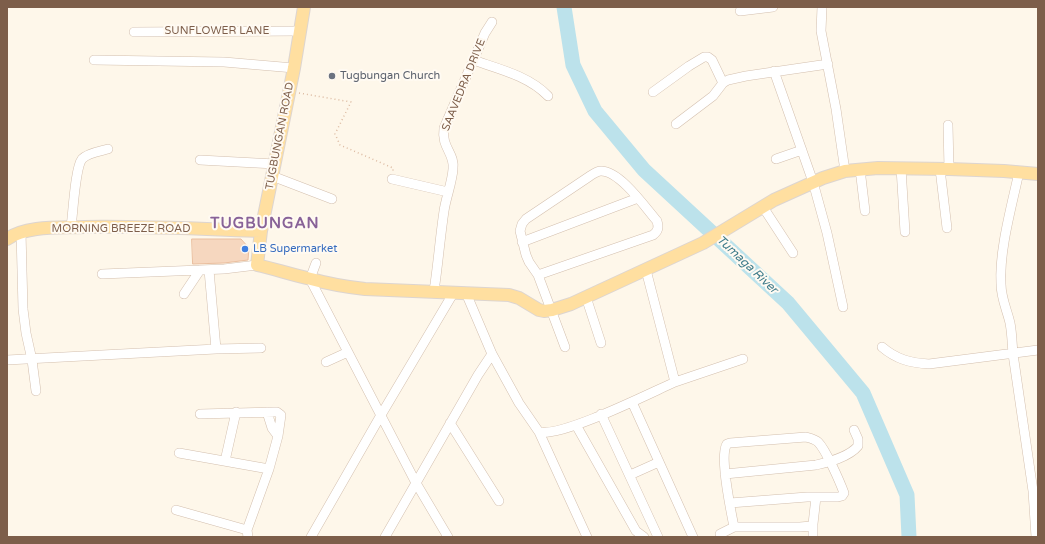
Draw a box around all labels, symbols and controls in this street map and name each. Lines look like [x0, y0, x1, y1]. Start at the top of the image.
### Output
street label: SUNFLOWER LANE [165, 24, 269, 38]
street label: SAAVEDRA DRIVE [439, 37, 489, 133]
place label: Tugbungan Church [340, 69, 440, 83]
marker: Tugbungan Church [327, 71, 337, 81]
street label: TUGBUNGAN ROAD [263, 81, 297, 191]
district label: TUGBUNGAN [210, 215, 320, 233]
street label: MORNING BREEZE ROAD [52, 222, 190, 236]
water label: Tumaga River [713, 233, 781, 297]
place label: LB Supermarket [253, 242, 337, 256]
marker: LB Supermarket [240, 244, 250, 254]

